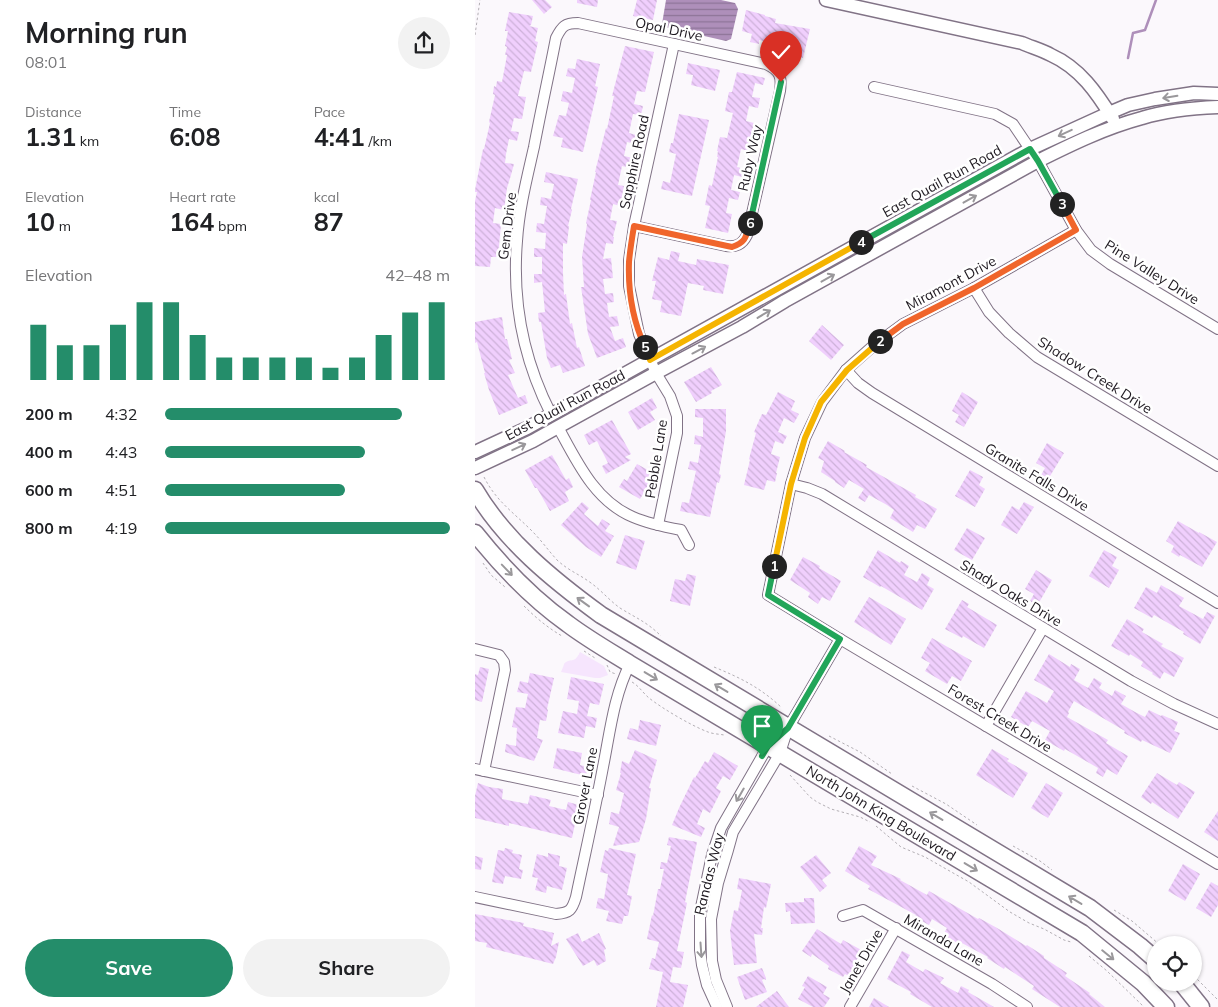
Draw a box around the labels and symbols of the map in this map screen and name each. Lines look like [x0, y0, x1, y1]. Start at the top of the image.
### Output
street label: Opal Drive [634, 13, 704, 45]
pin [760, 31, 802, 82]
one-way arrow [1162, 92, 1178, 102]
street label: Sapphire Road [615, 113, 653, 211]
street label: Ruby Way [734, 122, 767, 193]
one-way arrow [1058, 128, 1073, 138]
street label: East Quail Run Road [879, 141, 1005, 221]
street label: Gem Drive [494, 191, 520, 261]
pin: 3 [1049, 192, 1075, 216]
one-way arrow [962, 194, 977, 204]
pin: 6 [737, 210, 763, 236]
pin: 4 [849, 230, 873, 254]
street label: Pine Valley Drive [1101, 236, 1203, 308]
street label: Miramont Drive [903, 252, 999, 314]
one-way arrow [820, 273, 835, 283]
one-way arrow [756, 309, 770, 319]
pin: 2 [867, 328, 893, 354]
street label: Shadow Creek Drive [1034, 332, 1156, 418]
pin: 5 [633, 334, 657, 360]
one-way arrow [692, 345, 707, 355]
street label: East Quail Run Road [502, 366, 628, 444]
street label: Pebble Lane [641, 418, 671, 500]
street label: Granite Falls Drive [982, 439, 1092, 515]
one-way arrow [511, 442, 526, 452]
pin: 1 [761, 554, 787, 578]
street label: Shady Oaks Drive [957, 556, 1065, 630]
one-way arrow [501, 564, 513, 576]
one-way arrow [577, 597, 590, 608]
one-way arrow [644, 672, 658, 682]
street label: Forest Creek Drive [945, 680, 1055, 756]
one-way arrow [715, 682, 729, 692]
pin [741, 705, 783, 756]
street label: Grover Lane [569, 746, 601, 826]
street label: North John King Boulevard [803, 761, 959, 865]
one-way arrow [734, 788, 744, 802]
one-way arrow [929, 811, 943, 821]
street label: Randas Way [690, 830, 728, 917]
one-way arrow [964, 863, 978, 873]
one-way arrow [1069, 894, 1083, 904]
street label: Miranda Lane [901, 910, 987, 970]
street label: Janet Drive [835, 926, 887, 996]
one-way arrow [696, 942, 705, 958]
one-way arrow [1101, 949, 1114, 960]

